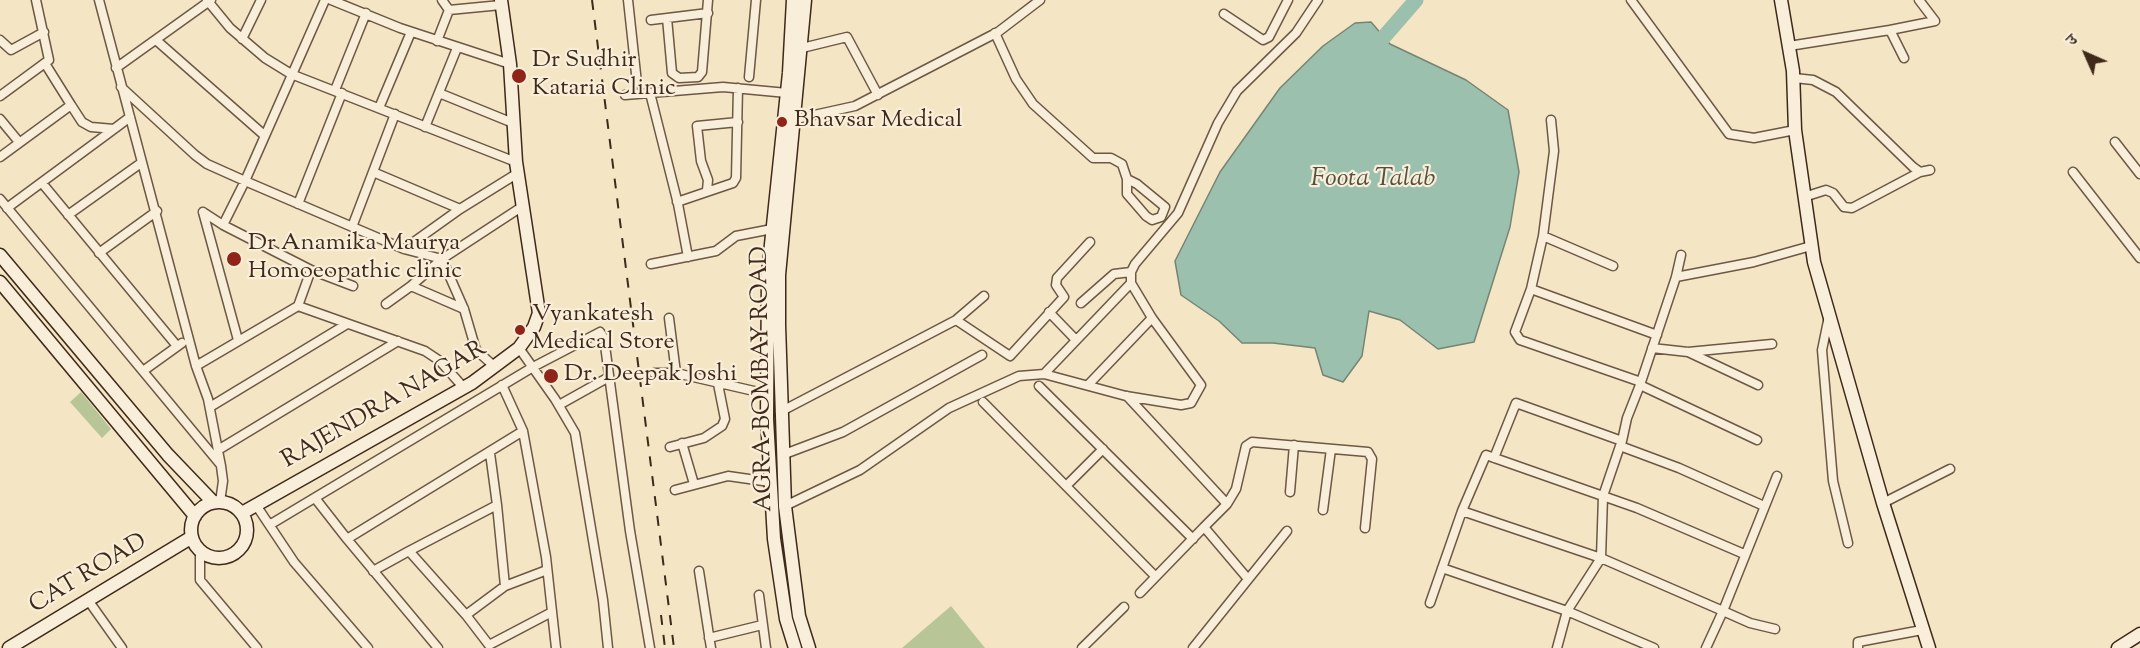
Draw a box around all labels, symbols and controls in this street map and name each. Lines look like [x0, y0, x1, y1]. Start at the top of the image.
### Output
north arrow [2056, 24, 2116, 84]
text: उ [2062, 30, 2084, 52]
place label: Dr Sudhir Kataria Clinic [532, 48, 676, 104]
marker: Dr Sudhir Kataria Clinic [510, 67, 528, 85]
place label: Bhavsar Medical [794, 108, 962, 136]
marker: Bhavsar Medical [775, 115, 789, 129]
water label: Foota Talab [1311, 165, 1435, 197]
place label: Dr Anamika Maurya Homoeopathic clinic [248, 231, 462, 287]
street label: AGRA-BOMBAY ROAD [747, 246, 781, 512]
marker: Dr Anamika Maurya Homoeopathic clinic [225, 250, 243, 268]
place label: Vyankatesh Medical Store [532, 302, 675, 358]
marker: Vyankatesh Medical Store [513, 323, 527, 337]
street label: RAJENDRA NAGAR [278, 336, 492, 476]
place label: Dr. Deepak Joshi [564, 362, 737, 390]
marker: Dr. Deepak Joshi [542, 367, 560, 385]
street label: CAT ROAD [25, 529, 153, 621]

